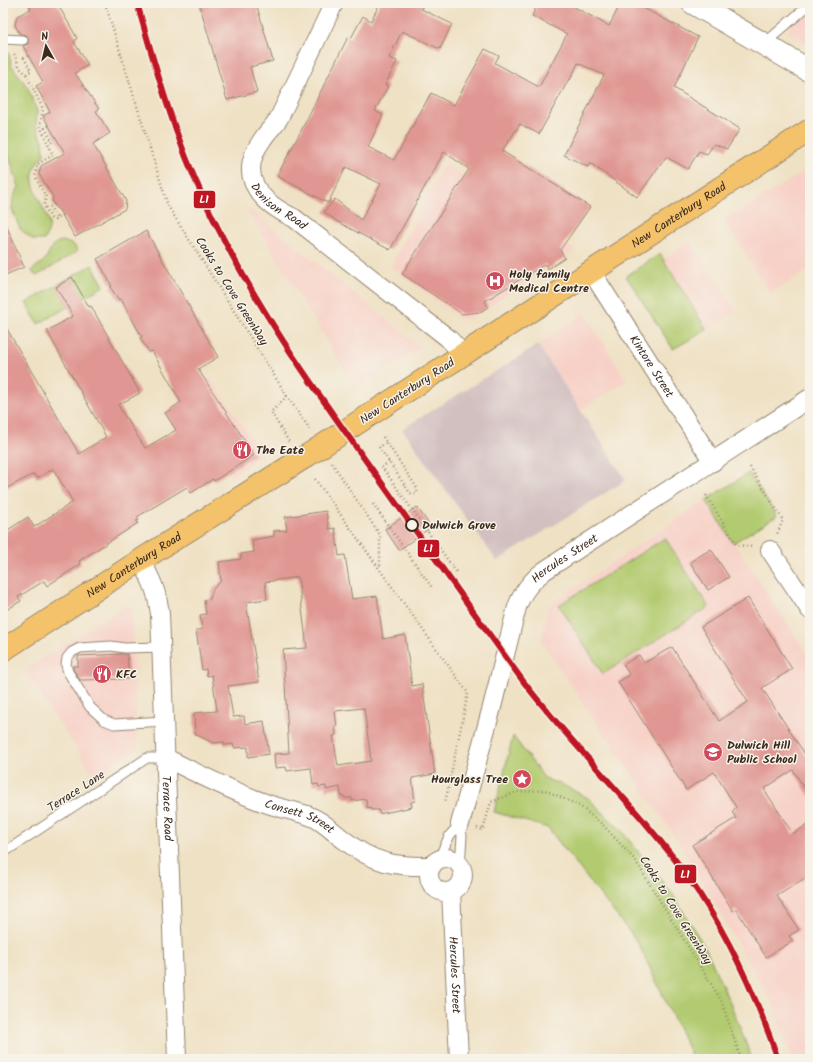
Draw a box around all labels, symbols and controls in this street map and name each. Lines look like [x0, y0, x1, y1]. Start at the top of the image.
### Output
north arrow [26, 26, 66, 66]
text: N [40, 28, 49, 46]
street label: New Canterbury Road [627, 177, 731, 253]
street label: Denison Road [245, 179, 312, 236]
line badge: L1 [193, 190, 216, 209]
text: L1 [199, 191, 209, 209]
street label: Cooks to Cove GreenWay [190, 233, 273, 350]
place label: Holy family Medical Centre [509, 265, 589, 298]
hospital icon: Holy family Medical Centre [484, 270, 506, 292]
street label: Kintore Street [624, 331, 679, 402]
street label: New Canterbury Road [356, 353, 459, 429]
restaurant icon: The Eate [231, 439, 253, 461]
place label: The Eate [256, 441, 304, 460]
place label: Dulwich Grove [422, 516, 496, 535]
marker: Dulwich Grove [405, 518, 419, 532]
street label: New Canterbury Road [83, 527, 186, 603]
street label: Hercules Street [527, 529, 602, 588]
line badge: L1 [417, 539, 440, 558]
text: L1 [423, 540, 433, 558]
restaurant icon: KFC [91, 663, 113, 685]
place label: KFC [116, 665, 137, 684]
place label: Dulwich Hill Public School [727, 736, 797, 769]
school or university icon: Dulwich Hill Public School [702, 741, 724, 763]
street label: Terrace Lane [44, 765, 109, 817]
place icon: Hourglass Tree [511, 768, 533, 790]
place label: Hourglass Tree [431, 770, 508, 789]
street label: Terrace Road [156, 775, 178, 842]
street label: Consett Street [262, 795, 339, 839]
street label: Cooks to Cove GreenWay [634, 852, 717, 969]
line badge: L1 [674, 864, 697, 884]
text: L1 [680, 866, 690, 884]
street label: Hercules Street [443, 936, 466, 1014]

